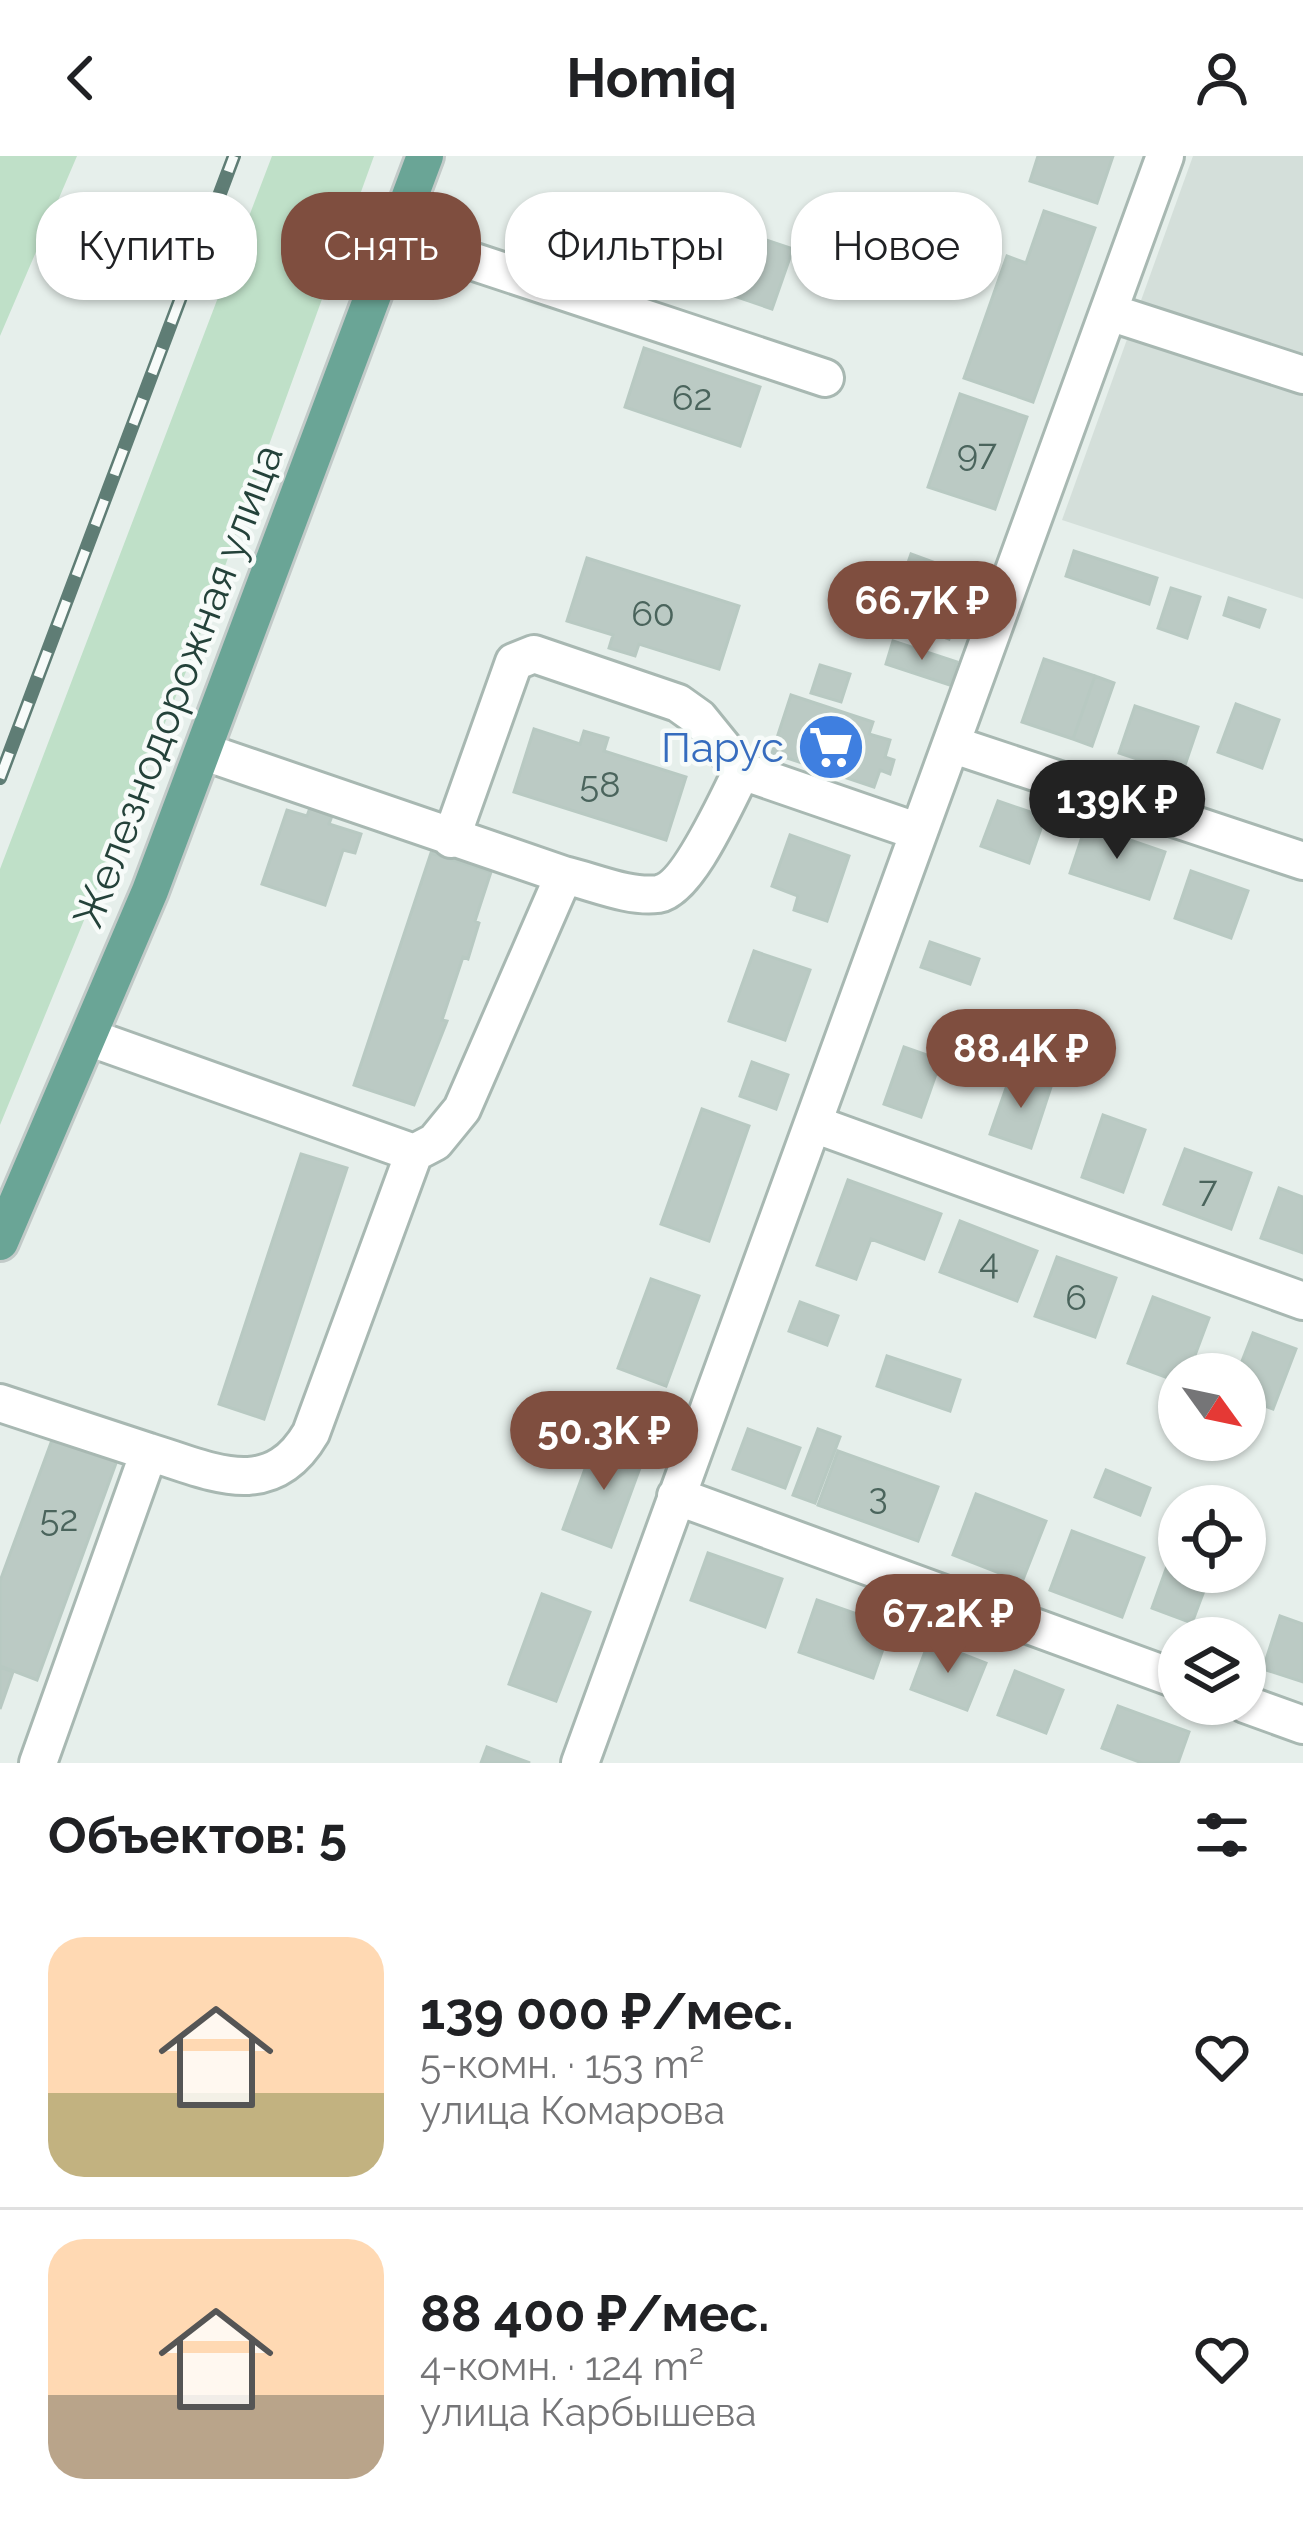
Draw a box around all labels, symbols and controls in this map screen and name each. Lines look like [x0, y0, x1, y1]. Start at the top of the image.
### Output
icon: back [48, 45, 114, 111]
icon: person [1189, 45, 1255, 111]
text: Homiq [566, 46, 737, 110]
chip: Купить [36, 192, 257, 300]
chip: Снять [281, 192, 481, 300]
chip: Фильтры [505, 192, 767, 300]
chip: Новое [791, 192, 1002, 300]
house number: 62 [672, 376, 712, 418]
house number: 97 [957, 431, 997, 473]
street label: Железнодорожная улица [63, 438, 293, 934]
pin: 66.7K ₽ [811, 561, 1033, 663]
text: 66.7K ₽ [855, 577, 989, 623]
house number: 60 [631, 592, 675, 634]
supermarket icon: Парус [796, 712, 866, 782]
place label: Парус [661, 723, 784, 772]
pin: 139K ₽ [1019, 760, 1215, 862]
house number: 58 [580, 763, 620, 805]
text: 139K ₽ [1056, 776, 1178, 822]
pin: 88.4K ₽ [910, 1009, 1132, 1111]
text: 88.4K ₽ [953, 1025, 1089, 1071]
house number: 7 [1198, 1168, 1218, 1210]
house number: 4 [979, 1240, 999, 1282]
house number: 6 [1065, 1276, 1087, 1318]
north arrow [1158, 1353, 1266, 1461]
map controls [1158, 1353, 1266, 1725]
pin: 50.3K ₽ [493, 1391, 715, 1493]
text: 50.3K ₽ [537, 1407, 671, 1453]
house number: 3 [868, 1475, 888, 1517]
button: locate [1158, 1485, 1266, 1593]
house number: 52 [40, 1497, 78, 1539]
pin: 67.2K ₽ [837, 1574, 1059, 1676]
text: 67.2K ₽ [882, 1590, 1014, 1636]
button: layers [1158, 1617, 1266, 1725]
icon: filters [1189, 1802, 1255, 1868]
text: Объектов: 5 [48, 1805, 347, 1865]
text: 139 000 ₽/мес. [420, 1981, 794, 2041]
icon: home [144, 1985, 288, 2129]
icon: heart [1189, 2024, 1255, 2090]
text: 5-комн. · 153 m² [420, 2041, 704, 2087]
text: улица Комарова [420, 2087, 725, 2133]
text: 88 400 ₽/мес. [420, 2283, 769, 2343]
icon: home [144, 2287, 288, 2431]
icon: heart [1189, 2326, 1255, 2392]
text: 4-комн. · 124 m² [420, 2343, 704, 2389]
text: улица Карбышева [420, 2389, 757, 2435]

